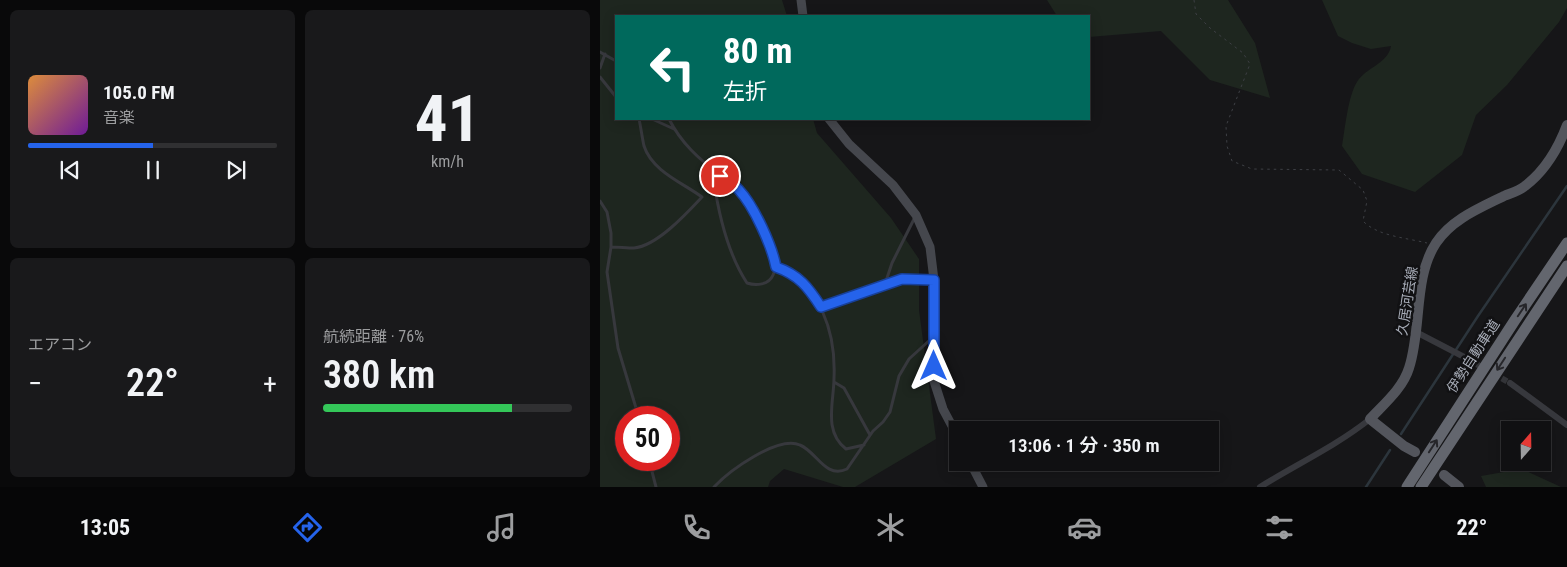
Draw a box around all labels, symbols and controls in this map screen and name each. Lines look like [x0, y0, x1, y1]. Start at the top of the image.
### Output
text: 80 m [723, 31, 792, 72]
icon: left [640, 35, 705, 100]
text: 左折 [723, 79, 767, 104]
text: 105.0 FM [103, 81, 175, 104]
text: 41 [415, 81, 480, 157]
text: 音楽 [103, 108, 135, 127]
text: km/h [431, 152, 464, 171]
pin [699, 155, 741, 197]
icon: previous [56, 156, 84, 184]
icon: pause [139, 156, 167, 184]
icon: next [222, 156, 250, 184]
icon: arrive [706, 162, 734, 190]
street label: 久居河芸線 [1394, 265, 1420, 337]
one-way arrow [1517, 303, 1527, 317]
street label: 伊勢自動車道 [1443, 316, 1503, 396]
text: 航続距離 · 76% [323, 327, 424, 346]
text: エアコン [28, 335, 92, 354]
position arrow [907, 339, 959, 391]
text: 380 km [323, 353, 435, 397]
one-way arrow [1496, 357, 1506, 371]
text: 22° [126, 361, 179, 405]
text: − [28, 367, 42, 400]
text: + [263, 367, 277, 400]
speed limit sign: 50 [615, 406, 680, 471]
north arrow [1501, 421, 1551, 471]
map controls [1501, 421, 1551, 471]
text: 13:06 · 1 分 · 350 m [1008, 434, 1160, 457]
one-way arrow [1428, 439, 1438, 453]
icon: directions [290, 510, 325, 545]
icon: music [484, 510, 519, 545]
icon: phone [679, 510, 714, 545]
icon: climate [873, 510, 908, 545]
icon: car [1067, 510, 1102, 545]
icon: filters [1262, 510, 1297, 545]
text: 13:05 [80, 515, 130, 540]
text: 22° [1456, 515, 1487, 540]

